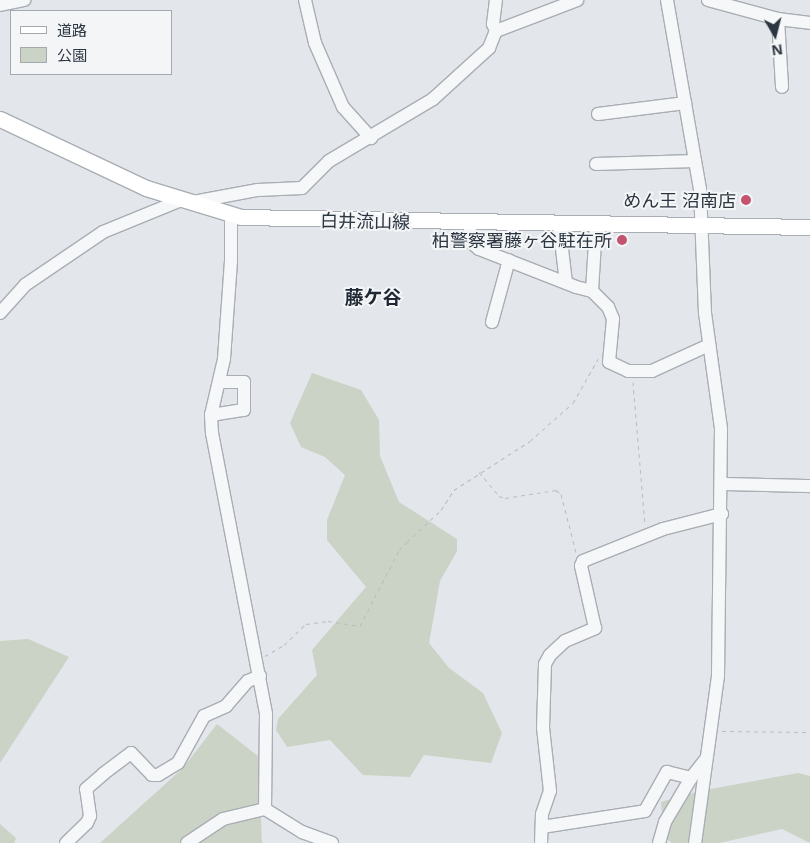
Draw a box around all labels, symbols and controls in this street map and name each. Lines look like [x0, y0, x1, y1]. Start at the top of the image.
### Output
legend [10, 10, 172, 75]
north arrow [750, 10, 800, 60]
text: 道路 [57, 20, 87, 40]
text: N [770, 40, 784, 61]
text: 公園 [57, 45, 87, 65]
place label: めん王 沼南店 [623, 189, 736, 211]
marker: めん王 沼南店 [740, 194, 752, 206]
street label: 白井流山線 [320, 209, 410, 233]
place label: 柏警察署藤ヶ谷駐在所 [432, 229, 612, 251]
marker: 柏警察署藤ヶ谷駐在所 [616, 234, 628, 246]
district label: 藤ケ谷 [345, 287, 401, 309]

